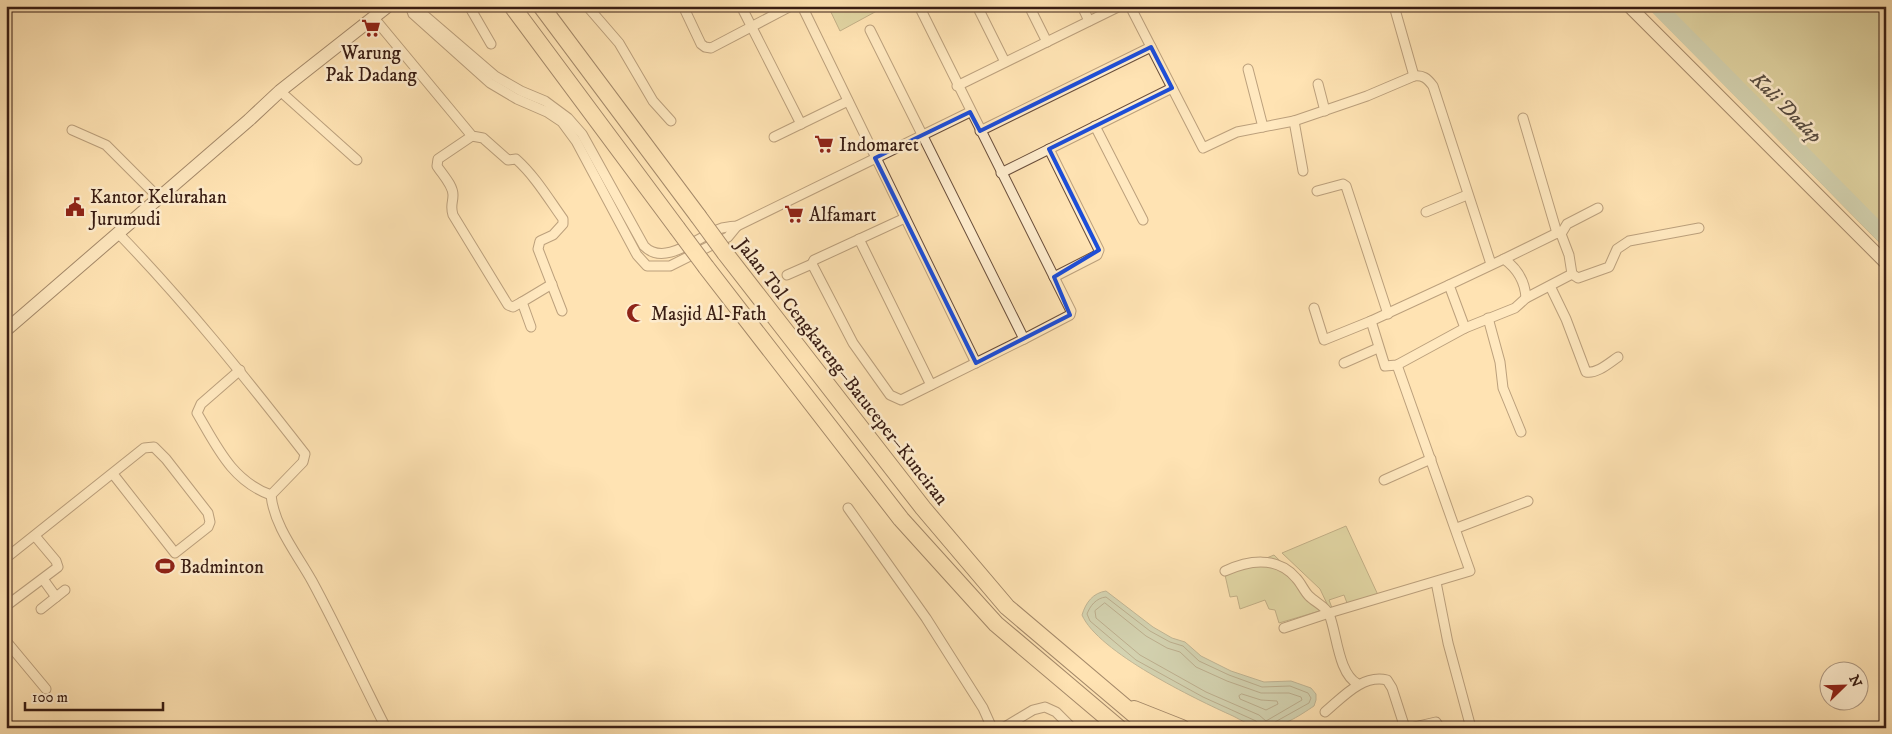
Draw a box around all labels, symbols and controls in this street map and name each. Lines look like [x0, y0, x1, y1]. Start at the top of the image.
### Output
supermarket icon: Warung Pak Dadang [360, 17, 382, 39]
place label: Warung Pak Dadang [325, 42, 418, 87]
water label: Kali Dadap [1744, 66, 1827, 149]
supermarket icon: Indomaret [813, 133, 835, 155]
place label: Indomaret [839, 134, 919, 157]
place label: Kantor Kelurahan Jurumudi [88, 186, 227, 231]
public building icon: Kantor Kelurahan Jurumudi [64, 196, 86, 218]
supermarket icon: Alfamart [783, 203, 805, 225]
place label: Alfamart [809, 204, 876, 227]
street label: Jalan Tol Cengkareng–Batuceper–Kunciran [729, 233, 953, 510]
mosque icon: Masjid Al-Fath [625, 302, 647, 324]
place label: Masjid Al-Fath [651, 303, 767, 326]
sports icon: Badminton [154, 555, 176, 577]
place label: Badminton [180, 556, 264, 579]
north arrow [1820, 662, 1870, 712]
text: N [1845, 673, 1866, 691]
scale bar [25, 679, 162, 711]
text: 100 m [32, 688, 68, 707]

